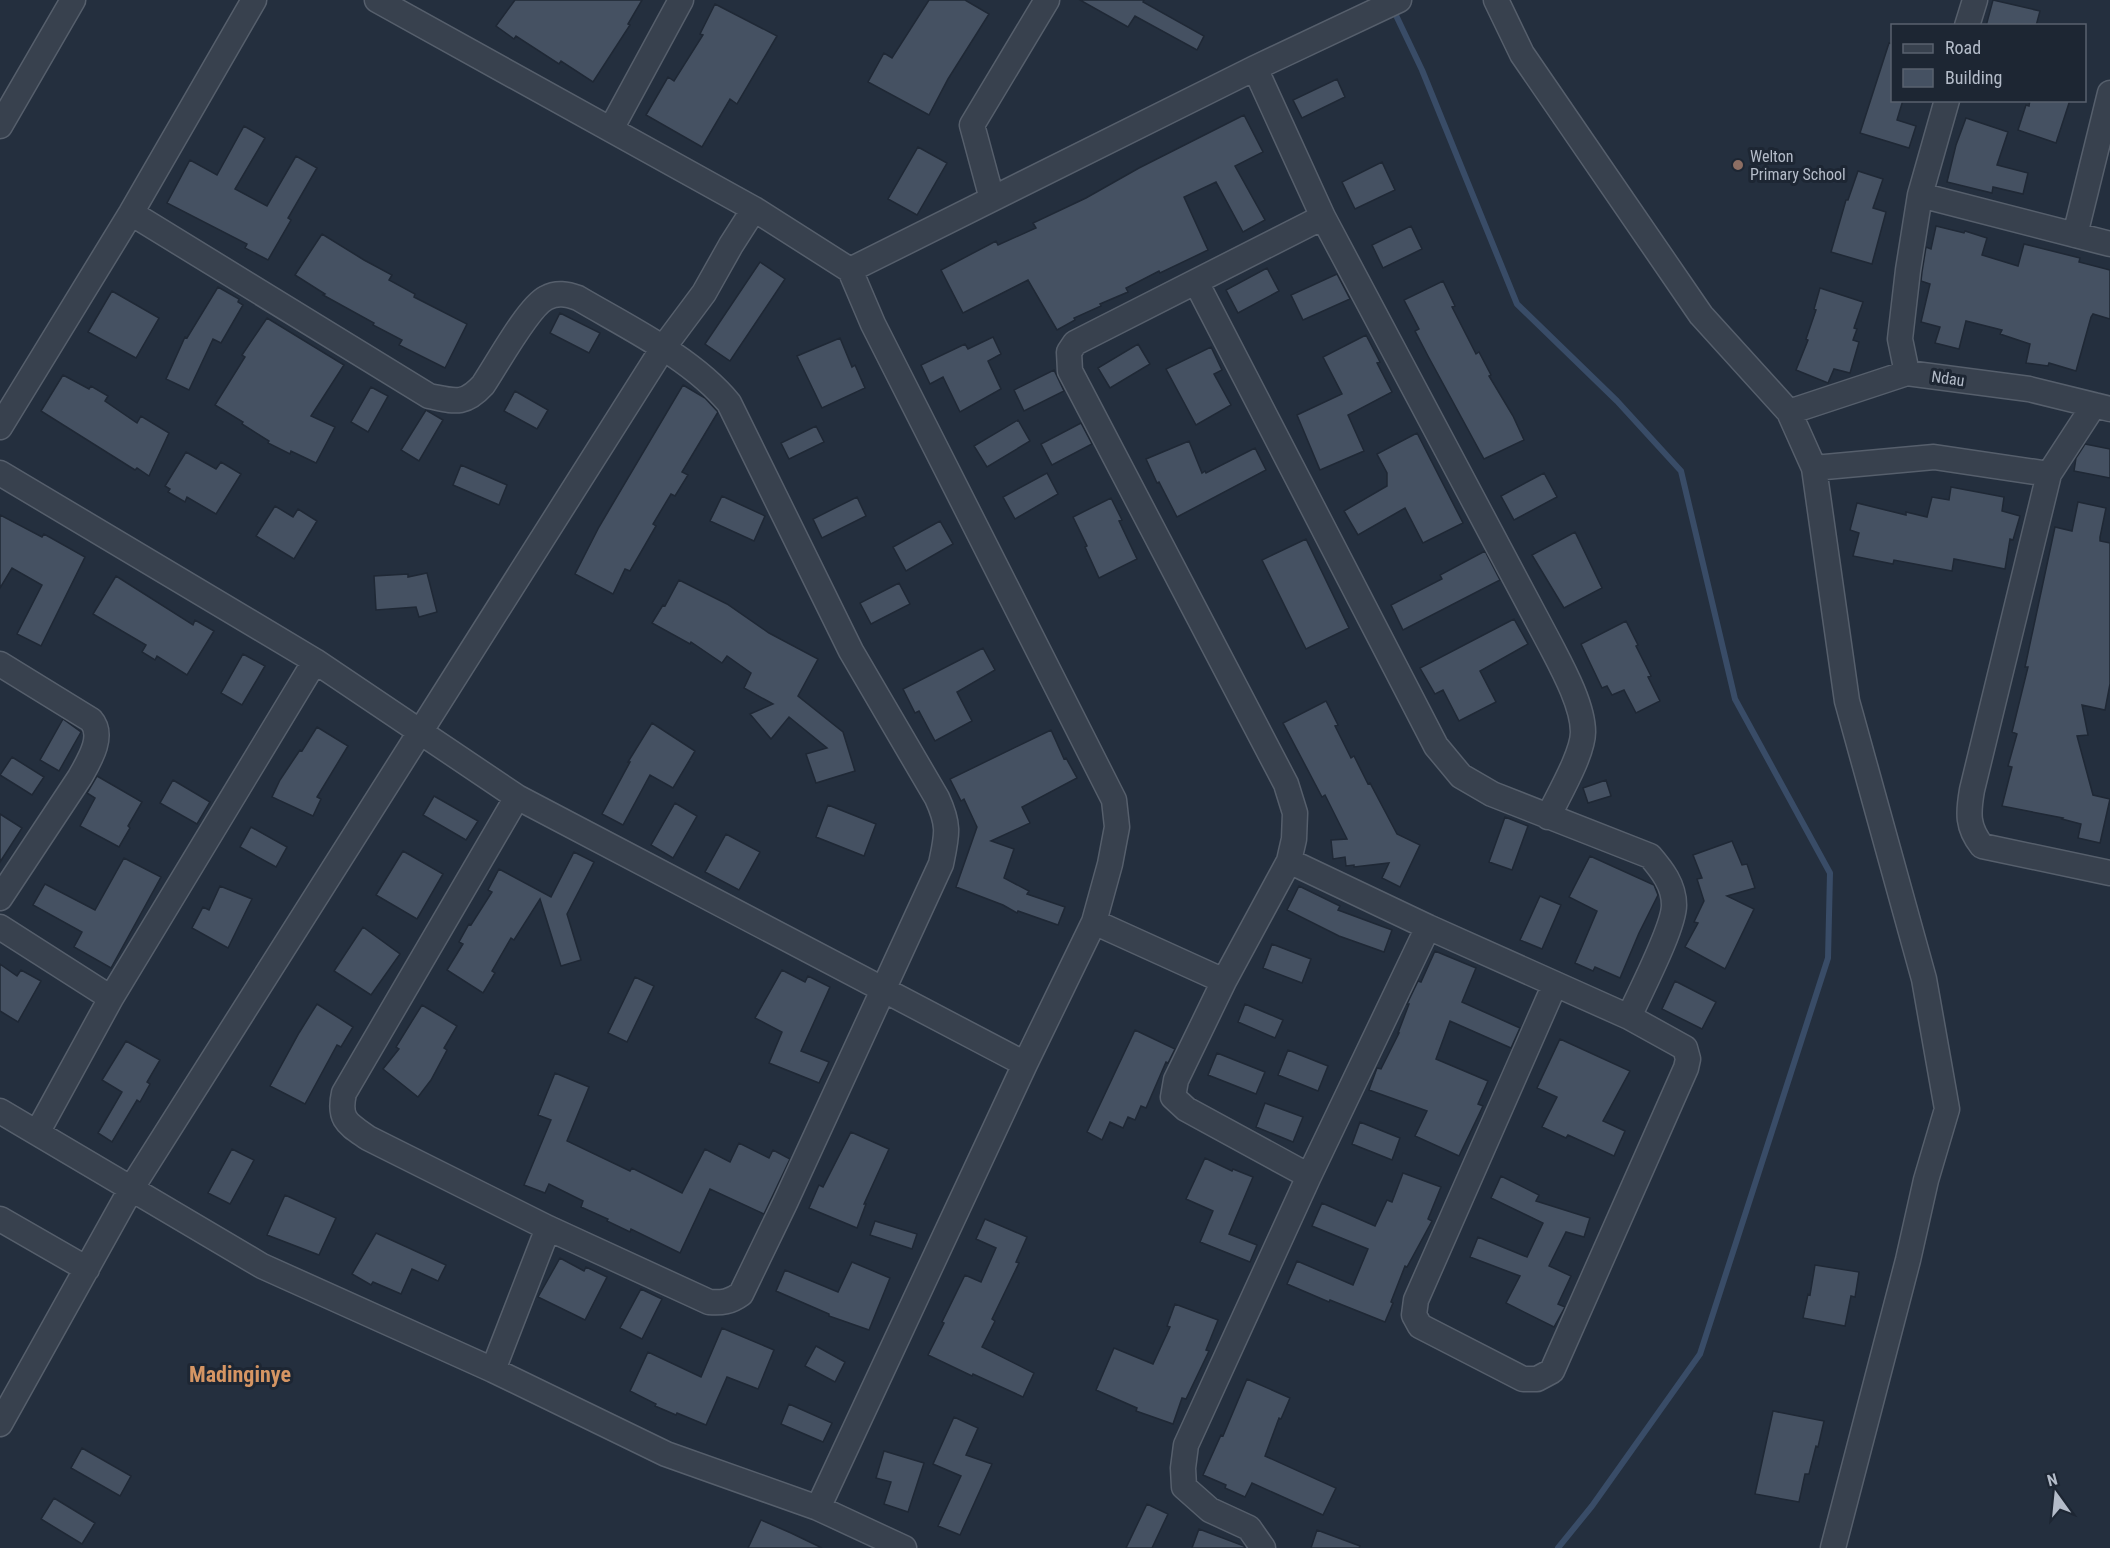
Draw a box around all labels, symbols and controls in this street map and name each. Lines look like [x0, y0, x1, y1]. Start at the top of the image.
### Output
legend [1891, 24, 2086, 102]
text: Road [1945, 37, 1981, 58]
text: Building [1945, 67, 2002, 88]
place label: Welton Primary School [1750, 147, 1846, 184]
marker: Welton Primary School [1731, 158, 1745, 172]
street label: Ndau [1930, 367, 1966, 390]
district label: Madinginye [189, 1362, 291, 1387]
north arrow [2026, 1464, 2086, 1524]
text: N [2045, 1470, 2059, 1490]

